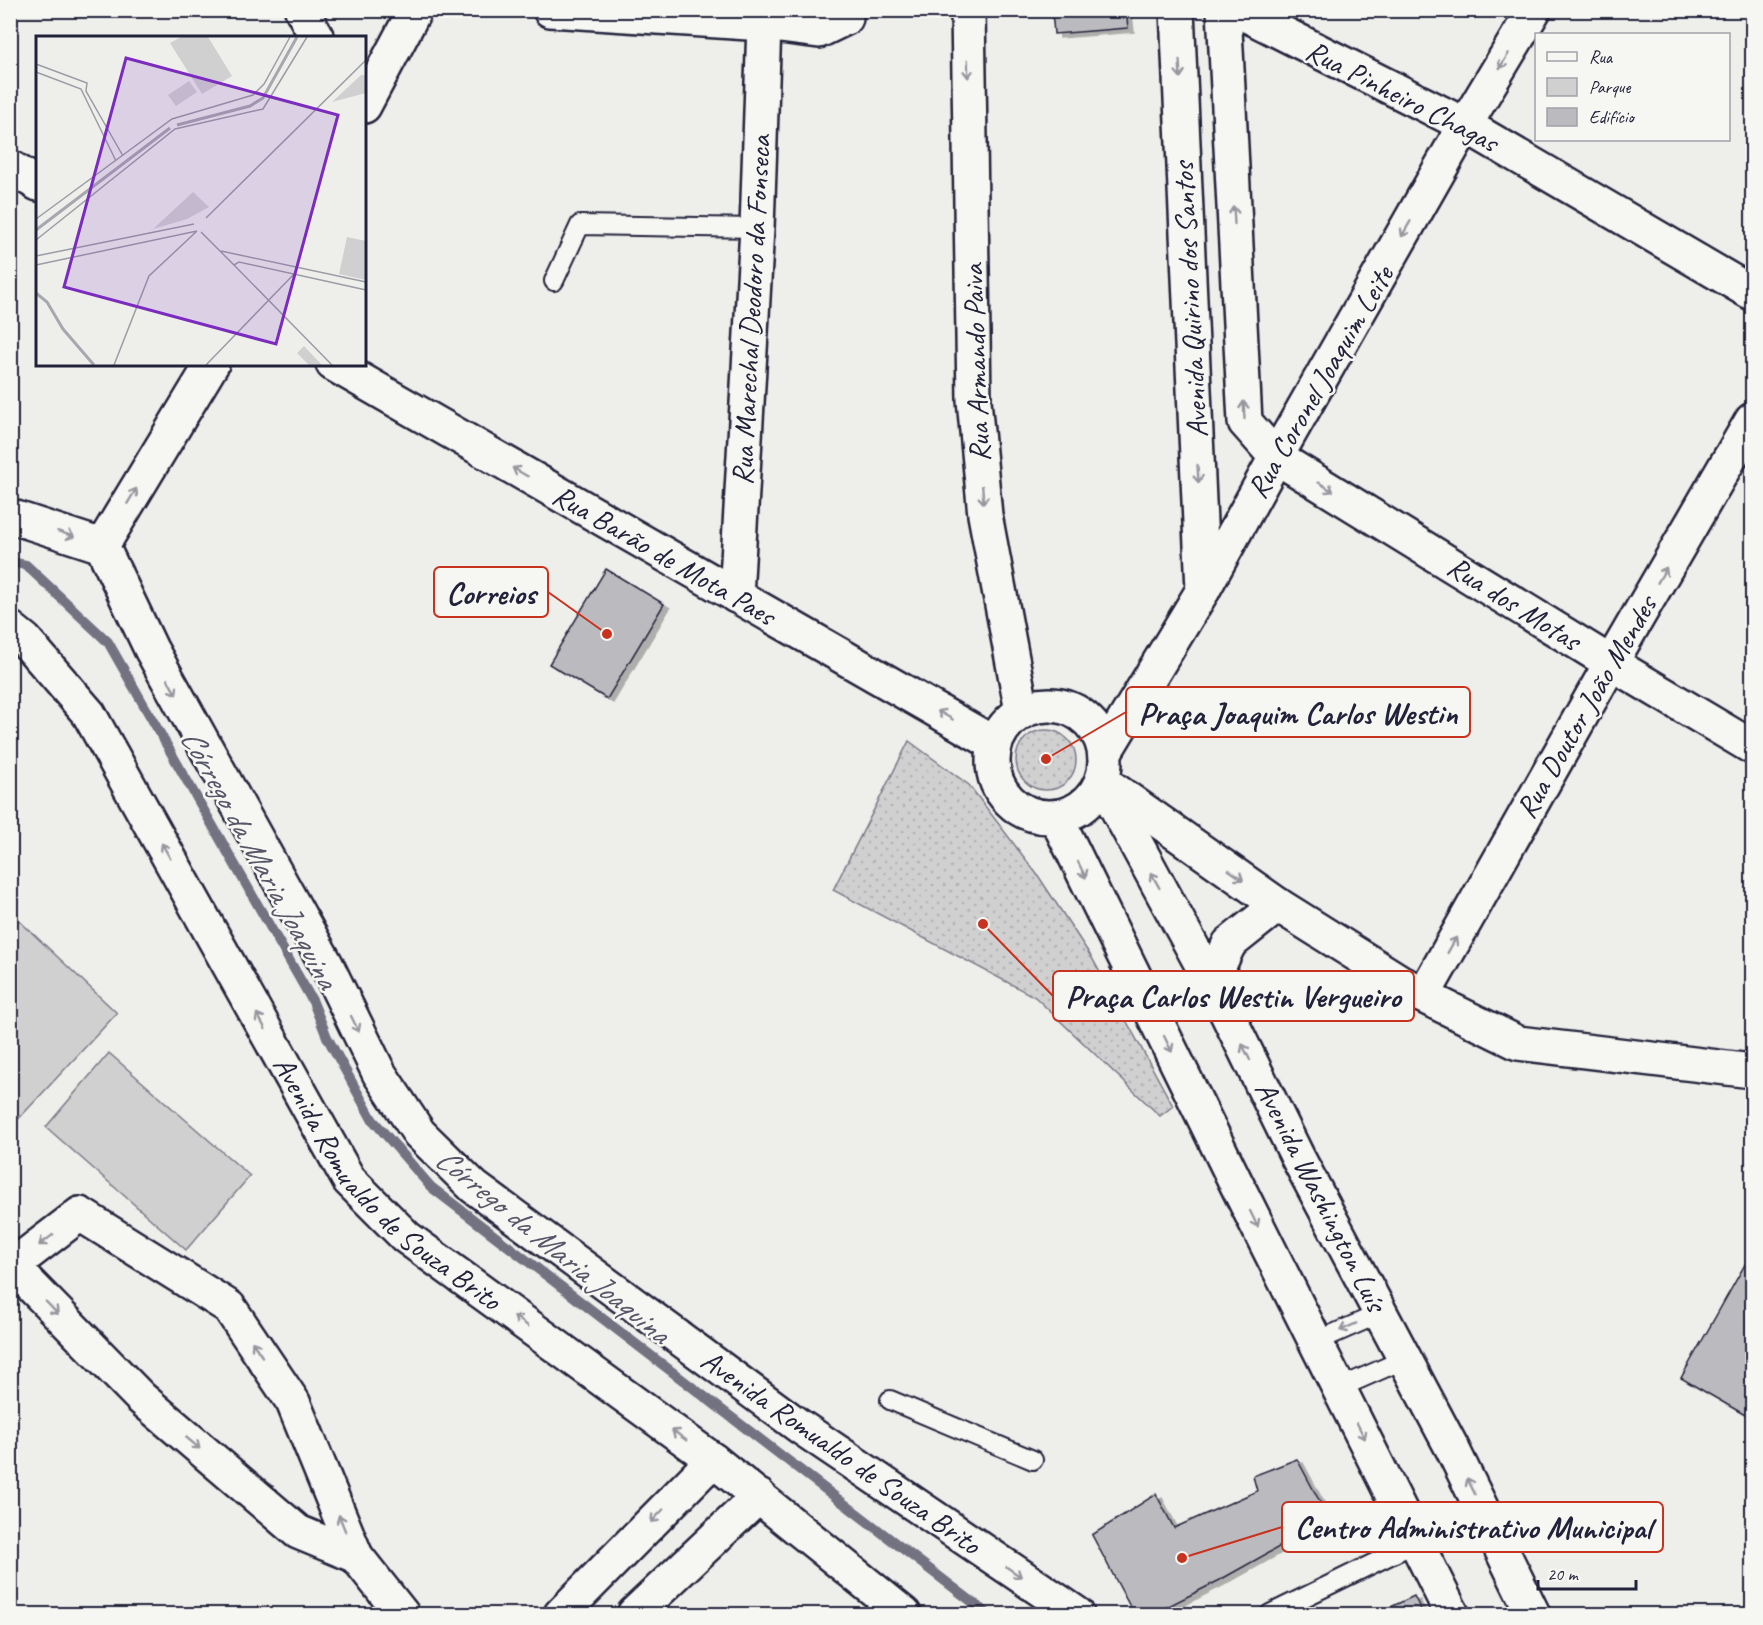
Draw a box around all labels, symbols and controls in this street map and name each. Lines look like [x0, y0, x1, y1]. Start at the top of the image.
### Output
street label: Rua Pinheiro Chagas [1300, 31, 1507, 162]
legend [1535, 33, 1730, 141]
inset map [36, 36, 366, 366]
text: Rua [1589, 46, 1614, 68]
one-way arrow [1497, 52, 1509, 69]
one-way arrow [963, 58, 974, 78]
one-way arrow [1174, 58, 1185, 78]
text: Parque [1589, 76, 1631, 98]
text: Edifício [1589, 106, 1635, 128]
street label: Rua Marechal Deodoro da Fonseca [723, 132, 779, 486]
street label: Avenida Quirino dos Santos [1164, 159, 1216, 439]
one-way arrow [1229, 206, 1240, 226]
one-way arrow [1400, 220, 1411, 238]
street label: Rua Coronel Joaquim Leite [1238, 257, 1403, 505]
street label: Rua Armando Paiva [953, 261, 998, 463]
one-way arrow [1239, 401, 1250, 421]
one-way arrow [1192, 463, 1203, 483]
one-way arrow [512, 466, 530, 477]
street label: Rua Barão de Mota Paes [546, 476, 784, 636]
one-way arrow [1317, 482, 1334, 494]
one-way arrow [978, 484, 989, 504]
one-way arrow [127, 488, 139, 505]
one-way arrow [56, 529, 75, 540]
street label: Rua dos Motas [1440, 547, 1590, 660]
callout: Correios [434, 567, 548, 617]
one-way arrow [1656, 567, 1668, 584]
text: Correios [446, 573, 539, 614]
street label: Rua Doutor João Mendes [1507, 587, 1666, 825]
one-way arrow [166, 678, 178, 695]
callout: Praça Joaquim Carlos Westin [1126, 687, 1470, 737]
text: Praça Joaquim Carlos Westin [1138, 693, 1459, 734]
one-way arrow [937, 709, 954, 721]
water label: Córrego da Maria Joaquina [171, 721, 349, 998]
one-way arrow [160, 843, 172, 860]
one-way arrow [1076, 860, 1088, 878]
one-way arrow [1227, 869, 1243, 881]
one-way arrow [1149, 871, 1160, 889]
one-way arrow [1446, 937, 1458, 954]
callout: Praça Carlos Westin Vergueiro [1053, 971, 1414, 1021]
text: Praça Carlos Westin Vergueiro [1065, 976, 1403, 1017]
one-way arrow [255, 1013, 267, 1030]
one-way arrow [350, 1014, 362, 1032]
one-way arrow [1163, 1035, 1174, 1053]
one-way arrow [1240, 1044, 1252, 1062]
street label: Avenida Romualdo de Souza Brito [265, 1049, 510, 1320]
street label: Avenida Washington Luís [1247, 1075, 1397, 1320]
water label: Córrego da Maria Joaquina [427, 1138, 681, 1355]
one-way arrow [1249, 1210, 1261, 1228]
one-way arrow [38, 1233, 54, 1246]
one-way arrow [45, 1300, 60, 1315]
one-way arrow [514, 1315, 530, 1327]
one-way arrow [1340, 1322, 1358, 1334]
one-way arrow [251, 1341, 263, 1357]
street label: Avenida Romualdo de Souza Brito [694, 1341, 989, 1564]
one-way arrow [1355, 1422, 1367, 1439]
one-way arrow [672, 1429, 688, 1441]
one-way arrow [185, 1436, 201, 1449]
one-way arrow [1464, 1478, 1476, 1496]
callout: Centro Administrativo Municipal [1282, 1502, 1663, 1552]
text: Centro Administrativo Municipal [1295, 1507, 1657, 1548]
one-way arrow [650, 1509, 665, 1524]
one-way arrow [336, 1514, 347, 1533]
scale bar [1538, 1553, 1636, 1591]
text: 20 m [1547, 1563, 1580, 1585]
one-way arrow [1005, 1566, 1022, 1578]

